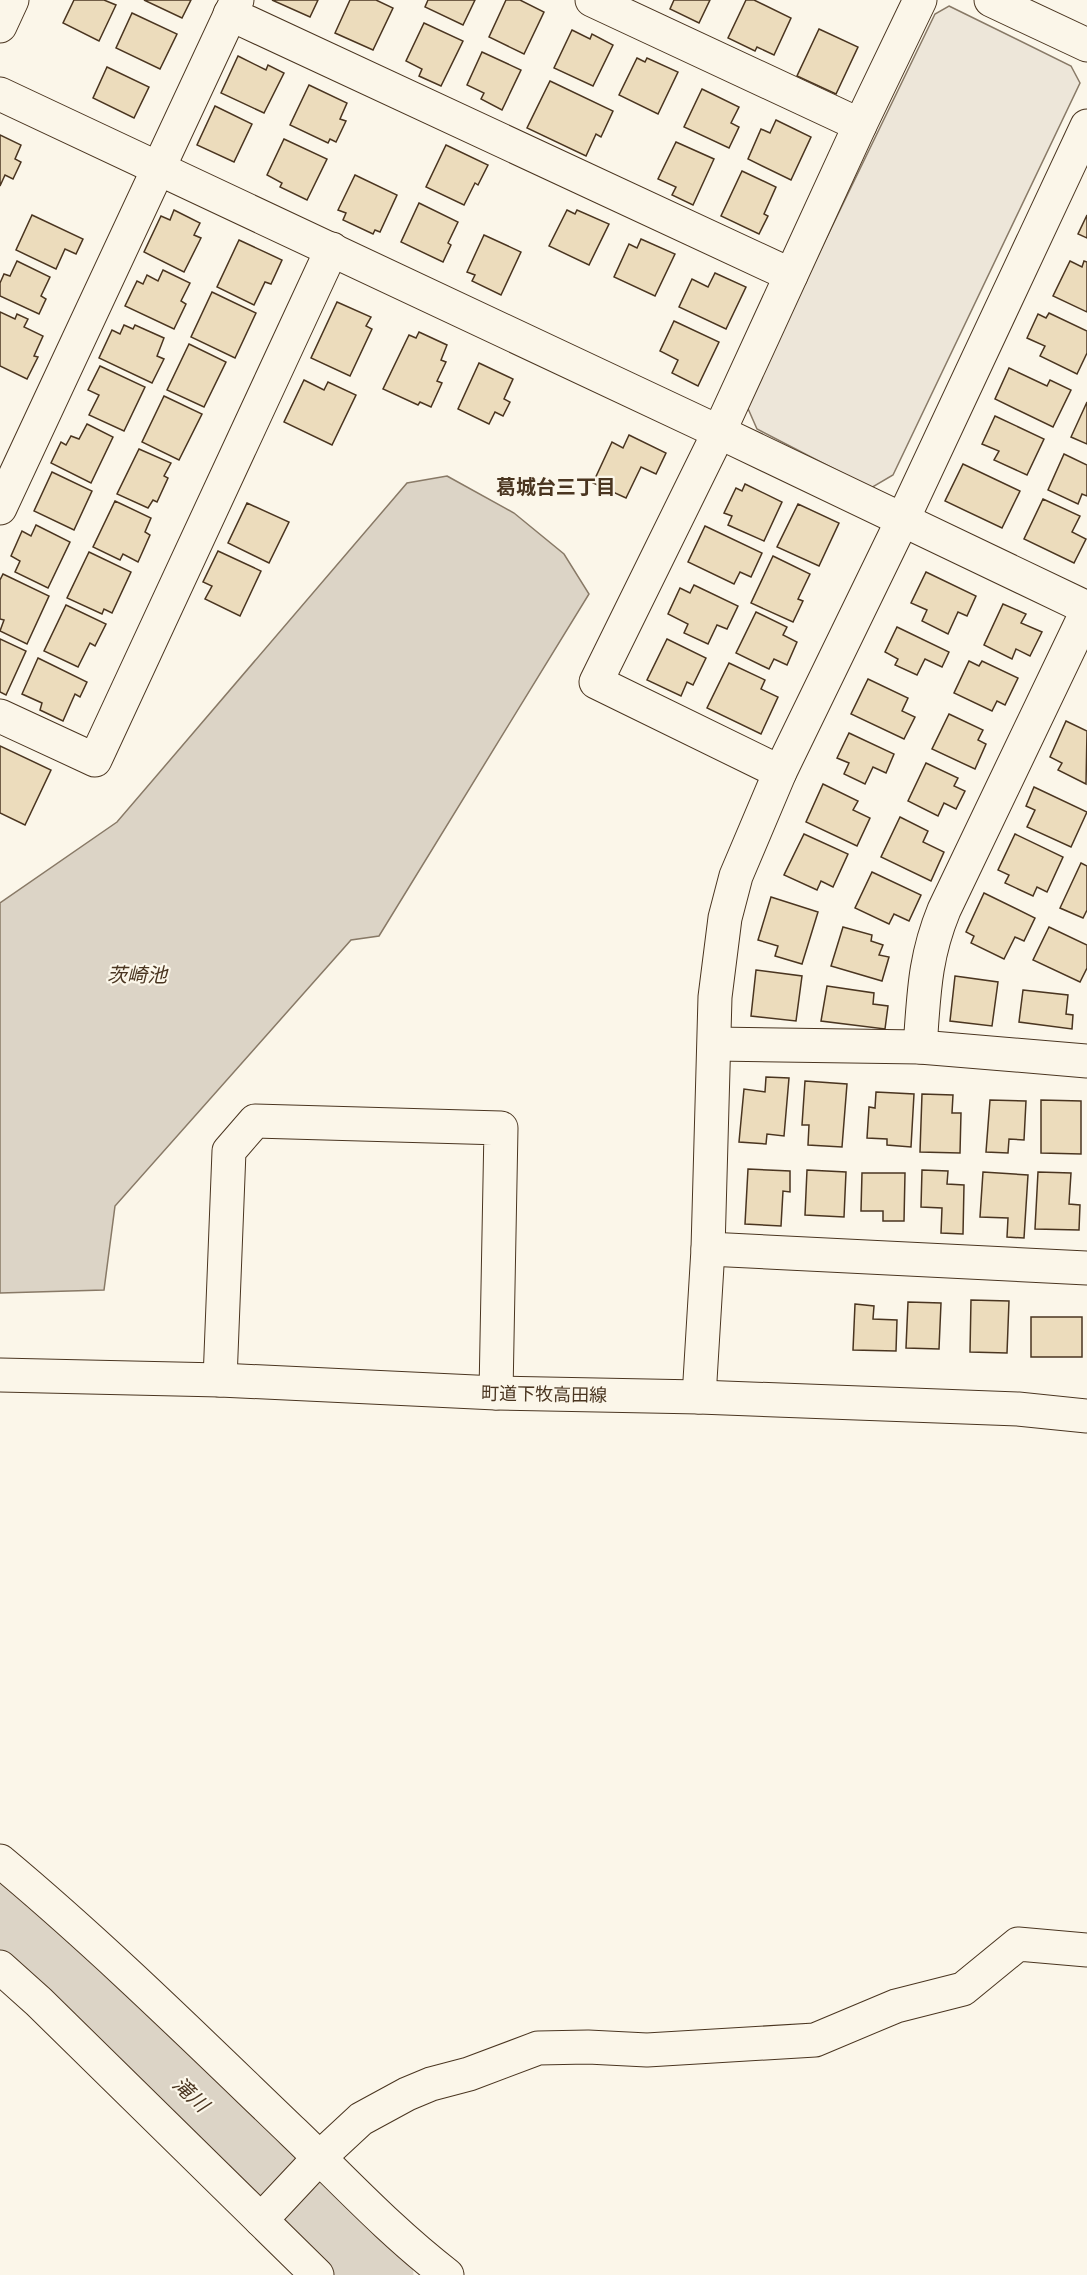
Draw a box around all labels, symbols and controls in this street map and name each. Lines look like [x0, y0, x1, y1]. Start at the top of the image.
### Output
district label: 葛城台三丁目 [496, 473, 616, 500]
water label: 茨崎池 [107, 961, 169, 988]
street label: 町道下牧高田線 [481, 1380, 607, 1408]
water label: 滝川 [167, 2070, 216, 2119]

